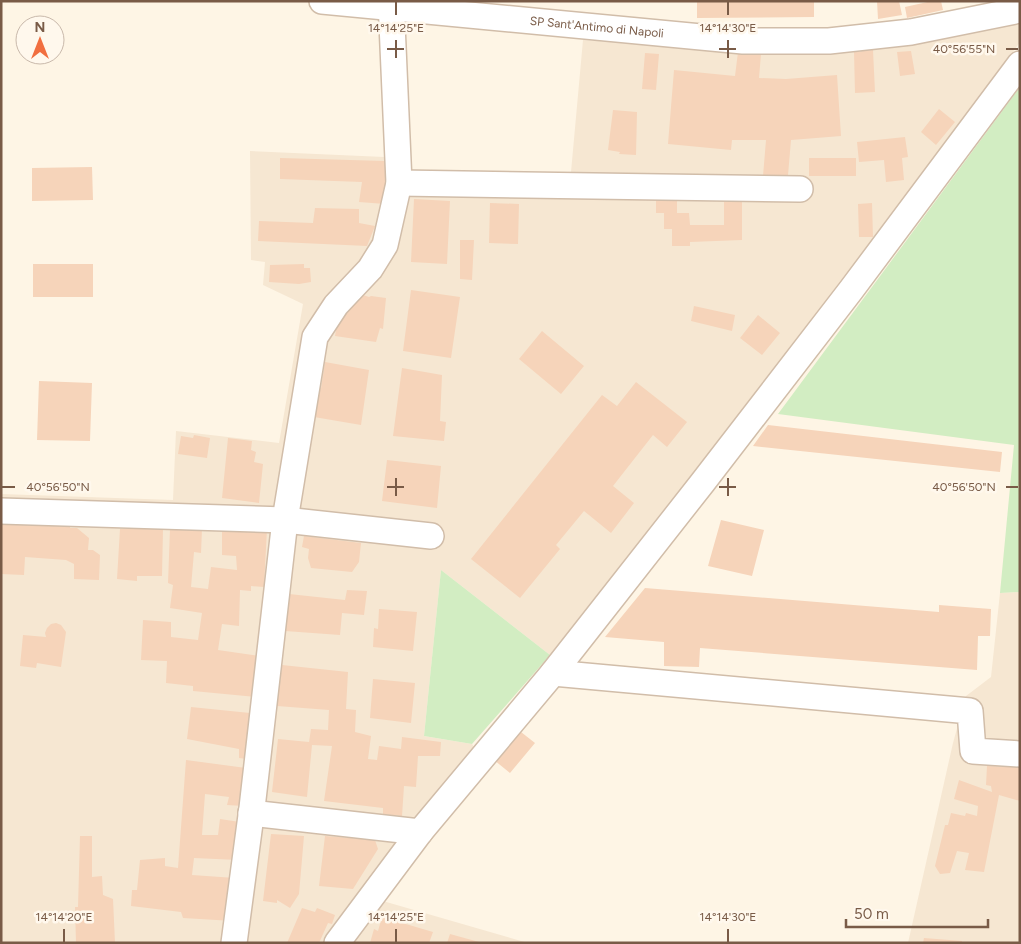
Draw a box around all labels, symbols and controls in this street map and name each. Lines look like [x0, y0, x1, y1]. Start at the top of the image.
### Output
street label: SP Sant'Antimo di Napoli [529, 14, 664, 40]
north arrow [15, 15, 65, 65]
text: N [35, 19, 45, 36]
text: 14°14'25"E [368, 21, 424, 35]
text: 14°14'30"E [700, 21, 756, 35]
text: 40°56'55"N [933, 42, 995, 56]
text: 40°56'50"N [26, 480, 90, 494]
text: 40°56'50"N [932, 480, 996, 494]
scale bar [846, 896, 988, 928]
text: 50 m [854, 905, 889, 923]
text: 14°14'20"E [36, 910, 93, 924]
text: 14°14'25"E [368, 910, 424, 924]
text: 14°14'30"E [700, 910, 756, 924]

